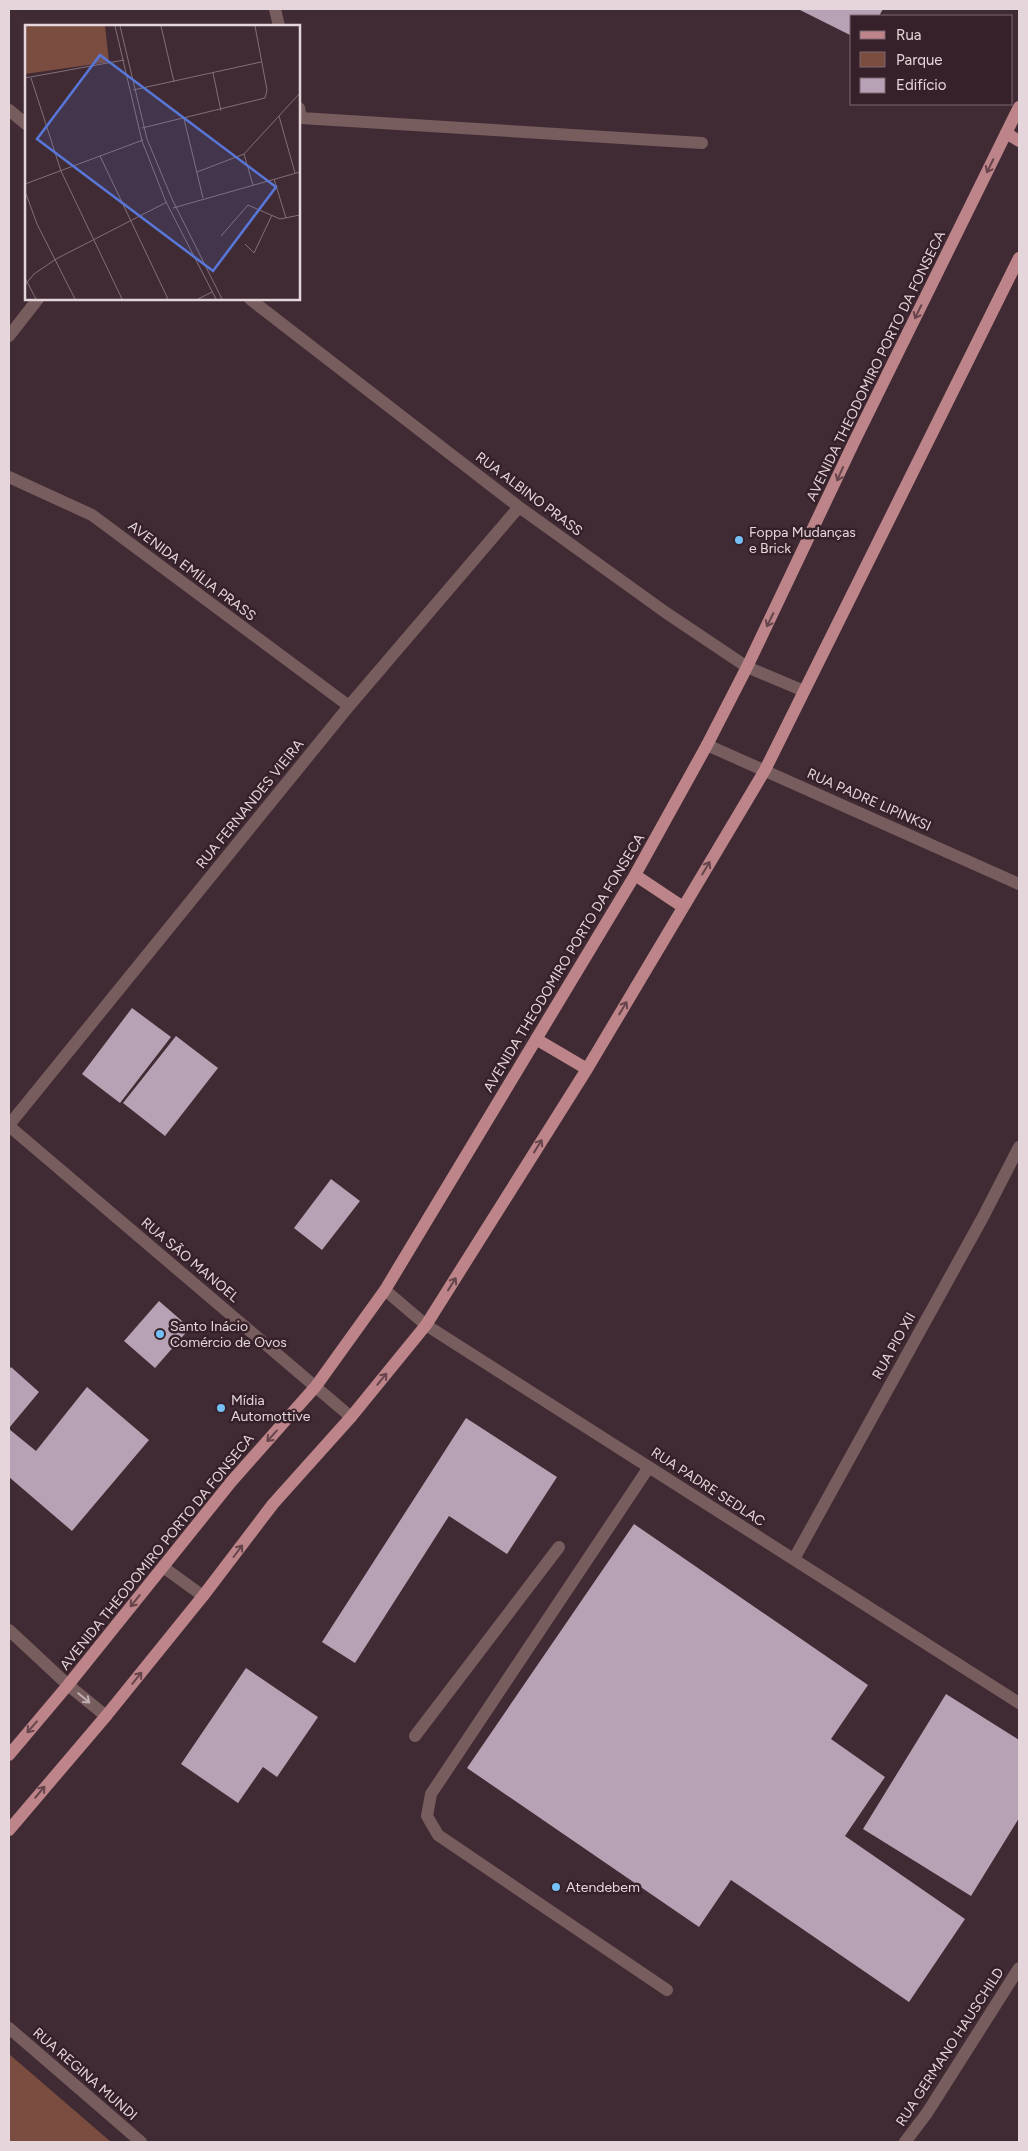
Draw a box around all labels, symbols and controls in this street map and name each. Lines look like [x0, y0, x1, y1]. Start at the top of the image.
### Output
legend [850, 15, 1013, 105]
inset map [25, 25, 300, 300]
text: Rua [896, 26, 921, 44]
text: Parque [896, 51, 943, 69]
text: Edifício [896, 76, 947, 94]
one-way arrow [985, 158, 994, 173]
street label: AVENIDA THEODOMIRO PORTO DA FONSECA [803, 228, 949, 504]
one-way arrow [913, 304, 922, 319]
street label: RUA ALBINO PRASS [472, 448, 586, 540]
one-way arrow [834, 466, 844, 481]
street label: AVENIDA EMÍLIA PRASS [125, 517, 259, 625]
place label: Foppa Mudanças e Brick [749, 524, 856, 557]
marker: Foppa Mudanças e Brick [733, 534, 745, 546]
one-way arrow [764, 612, 774, 627]
street label: RUA FERNANDES VIEIRA [193, 736, 308, 872]
street label: RUA PADRE LIPINKSI [804, 765, 934, 835]
street label: AVENIDA THEODOMIRO PORTO DA FONSECA [480, 830, 648, 1095]
one-way arrow [702, 861, 712, 875]
one-way arrow [619, 1001, 629, 1015]
one-way arrow [533, 1139, 544, 1153]
street label: RUA SÃO MANOEL [138, 1214, 243, 1306]
one-way arrow [447, 1277, 457, 1291]
street label: RUA PIO XII [869, 1310, 919, 1382]
place label: Santo Inácio Comércio de Ovos [170, 1318, 287, 1351]
marker: Santo Inácio Comércio de Ovos [154, 1328, 166, 1340]
one-way arrow [376, 1373, 387, 1386]
place label: Mídia Automottive [231, 1392, 311, 1425]
marker: Mídia Automottive [215, 1402, 227, 1414]
one-way arrow [266, 1429, 278, 1442]
street label: AVENIDA THEODOMIRO PORTO DA FONSECA [56, 1430, 258, 1673]
street label: RUA PADRE SEDLAC [648, 1444, 768, 1530]
one-way arrow [233, 1544, 243, 1558]
one-way arrow [130, 1595, 141, 1608]
one-way arrow [131, 1672, 142, 1685]
one-way arrow [77, 1692, 90, 1703]
one-way arrow [26, 1721, 38, 1734]
one-way arrow [35, 1786, 46, 1799]
place label: Atendebem [566, 1879, 640, 1896]
marker: Atendebem [550, 1881, 562, 1893]
street label: RUA GERMANO HAUSCHILD [892, 1965, 1008, 2129]
street label: RUA REGINA MUNDI [29, 2024, 141, 2124]

